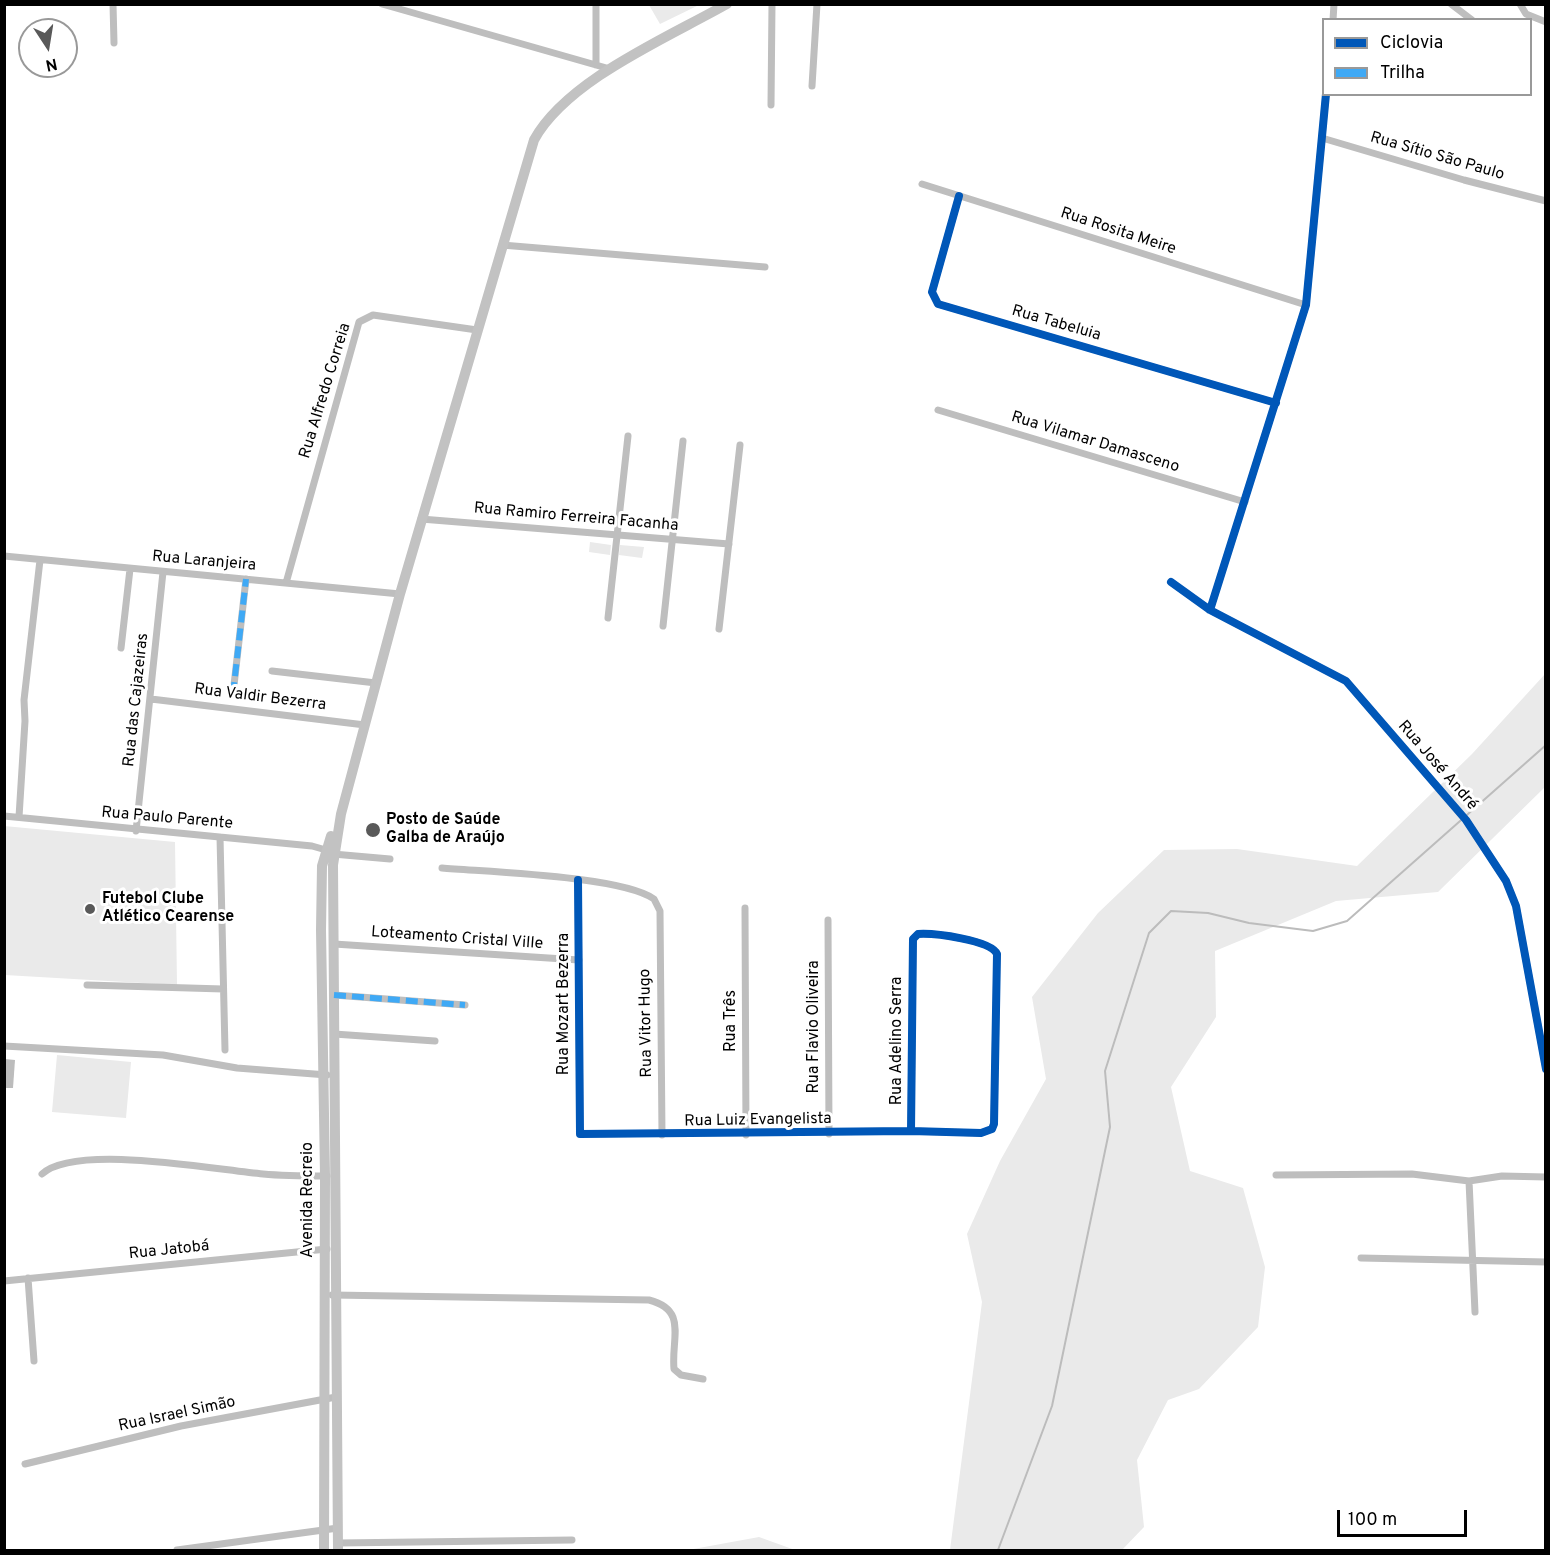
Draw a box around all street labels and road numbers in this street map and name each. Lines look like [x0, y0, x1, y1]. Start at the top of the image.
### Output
street label: Rua Sítio São Paulo [1368, 129, 1506, 185]
street label: Rua Rosita Meire [1058, 204, 1178, 260]
street label: Rua Tabeluia [1009, 302, 1103, 346]
street label: Rua Alfredo Correia [296, 321, 356, 461]
street label: Rua Vilamar Damasceno [1009, 408, 1181, 478]
street label: Rua Ramiro Ferreira Facanha [473, 499, 679, 537]
street label: Rua Laranjeira [151, 548, 257, 576]
street label: Rua das Cajazeiras [120, 632, 154, 768]
street label: Rua Valdir Bezerra [193, 680, 327, 716]
street label: Rua José André [1393, 717, 1481, 815]
street label: Rua Paulo Parente [100, 804, 234, 834]
street label: Loteamento Cristal Ville [370, 923, 544, 955]
street label: Rua Mozart Bezerra [555, 933, 575, 1075]
street label: Rua Flavio Oliveira [805, 960, 825, 1094]
street label: Rua Vitor Hugo [636, 968, 658, 1078]
street label: Rua Adelino Serra [888, 977, 908, 1105]
street label: Rua Três [722, 990, 742, 1052]
street label: Rua Luiz Evangelista [684, 1110, 832, 1132]
street label: Avenida Recreio [299, 1142, 319, 1258]
street label: Rua Jatobá [128, 1237, 210, 1265]
street label: Rua Israel Simão [117, 1393, 237, 1437]

